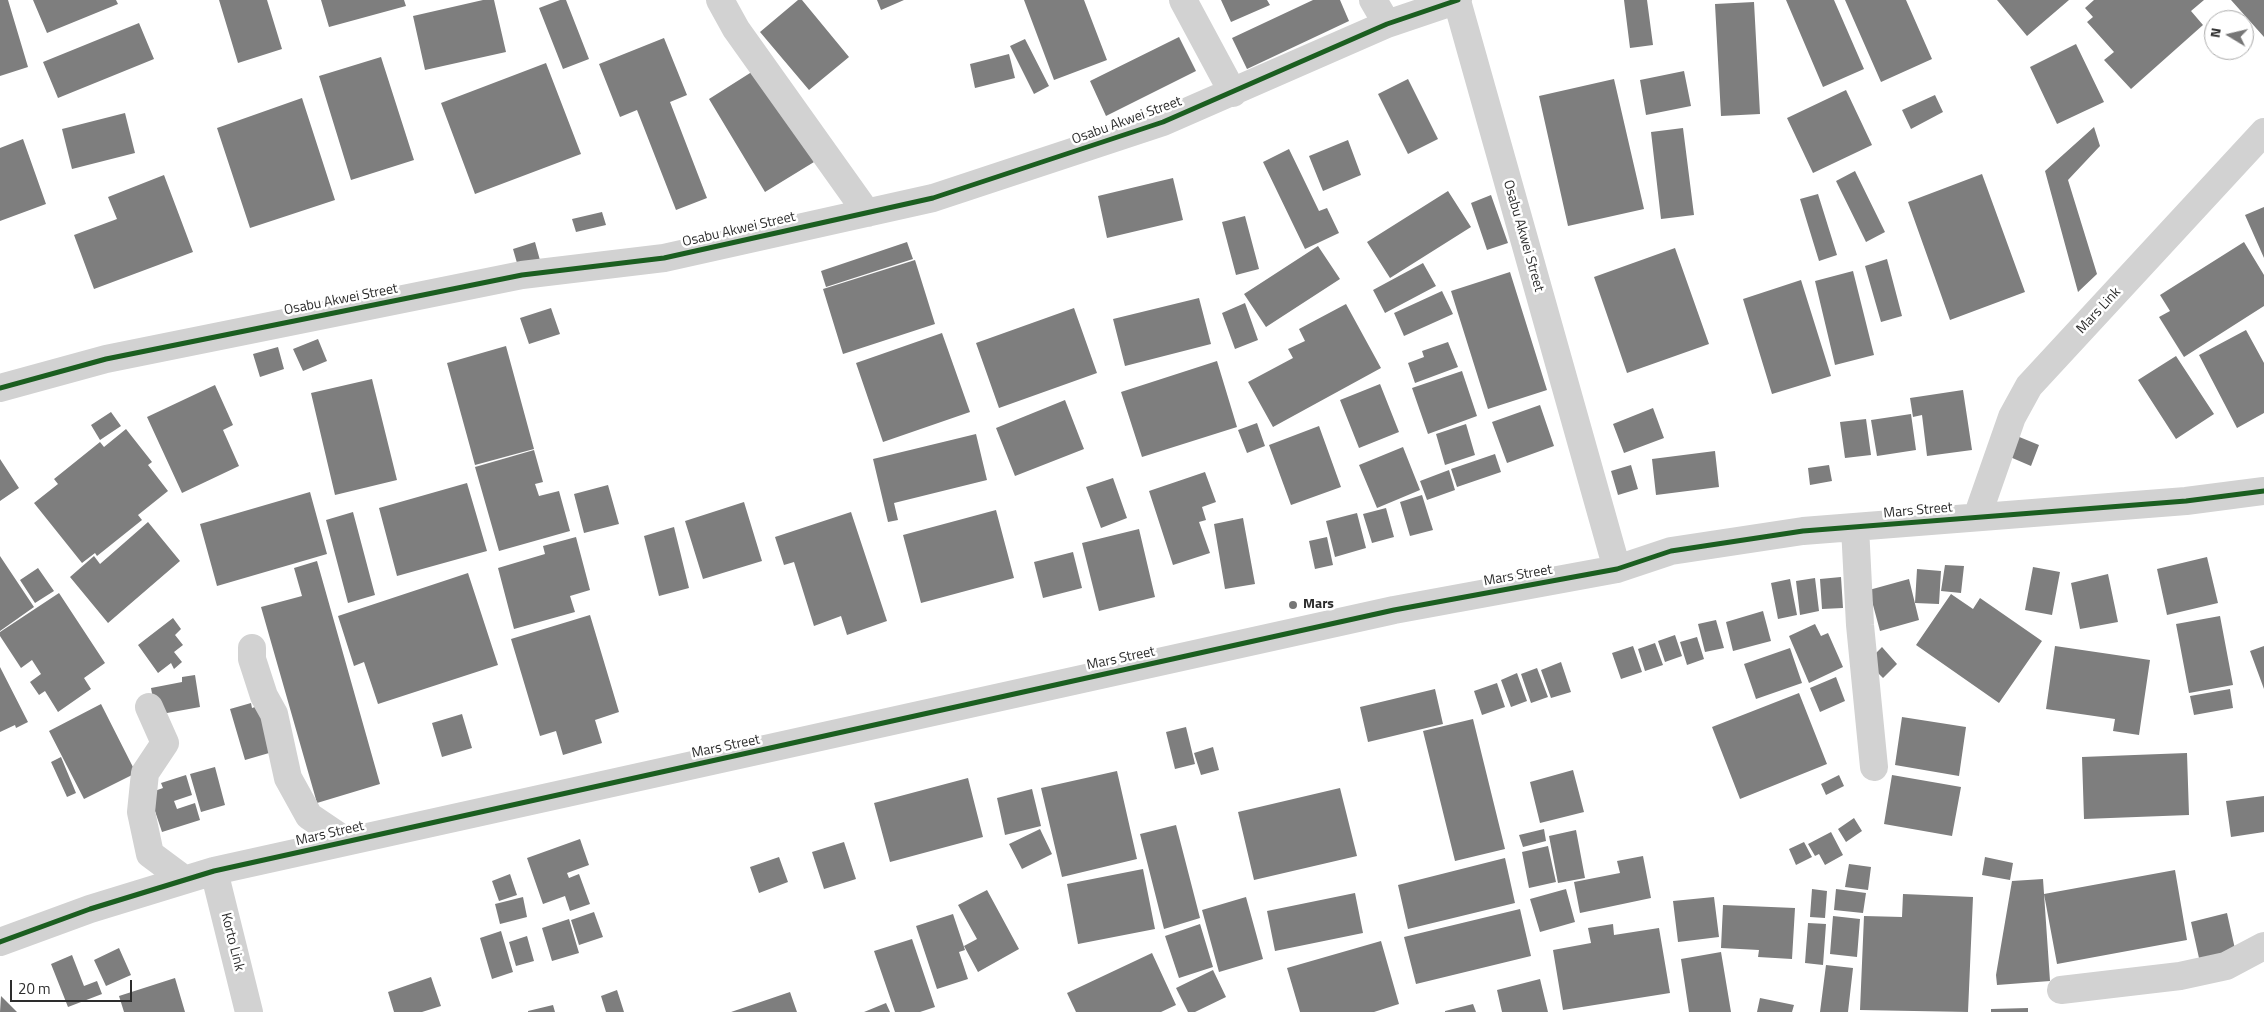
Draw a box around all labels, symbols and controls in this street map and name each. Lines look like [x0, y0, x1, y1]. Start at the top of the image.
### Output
north arrow [2204, 10, 2254, 60]
text: N [2204, 26, 2226, 39]
street label: Osabu Akwei Street [1070, 93, 1184, 149]
street label: Osabu Akwei Street [1499, 178, 1547, 294]
street label: Osabu Akwei Street [681, 209, 797, 251]
street label: Osabu Akwei Street [283, 281, 399, 319]
street label: Mars Link [2073, 284, 2125, 338]
street label: Mars Street [1883, 500, 1953, 522]
street label: Mars Street [1482, 562, 1554, 590]
place label: Mars [1303, 597, 1334, 613]
marker: Mars [1287, 599, 1299, 611]
street label: Mars Street [1085, 644, 1157, 674]
street label: Mars Street [690, 732, 762, 762]
street label: Mars Street [294, 818, 366, 850]
street label: Korto Link [217, 911, 247, 973]
scale bar [12, 970, 135, 1002]
text: 20 m [18, 977, 51, 1000]

